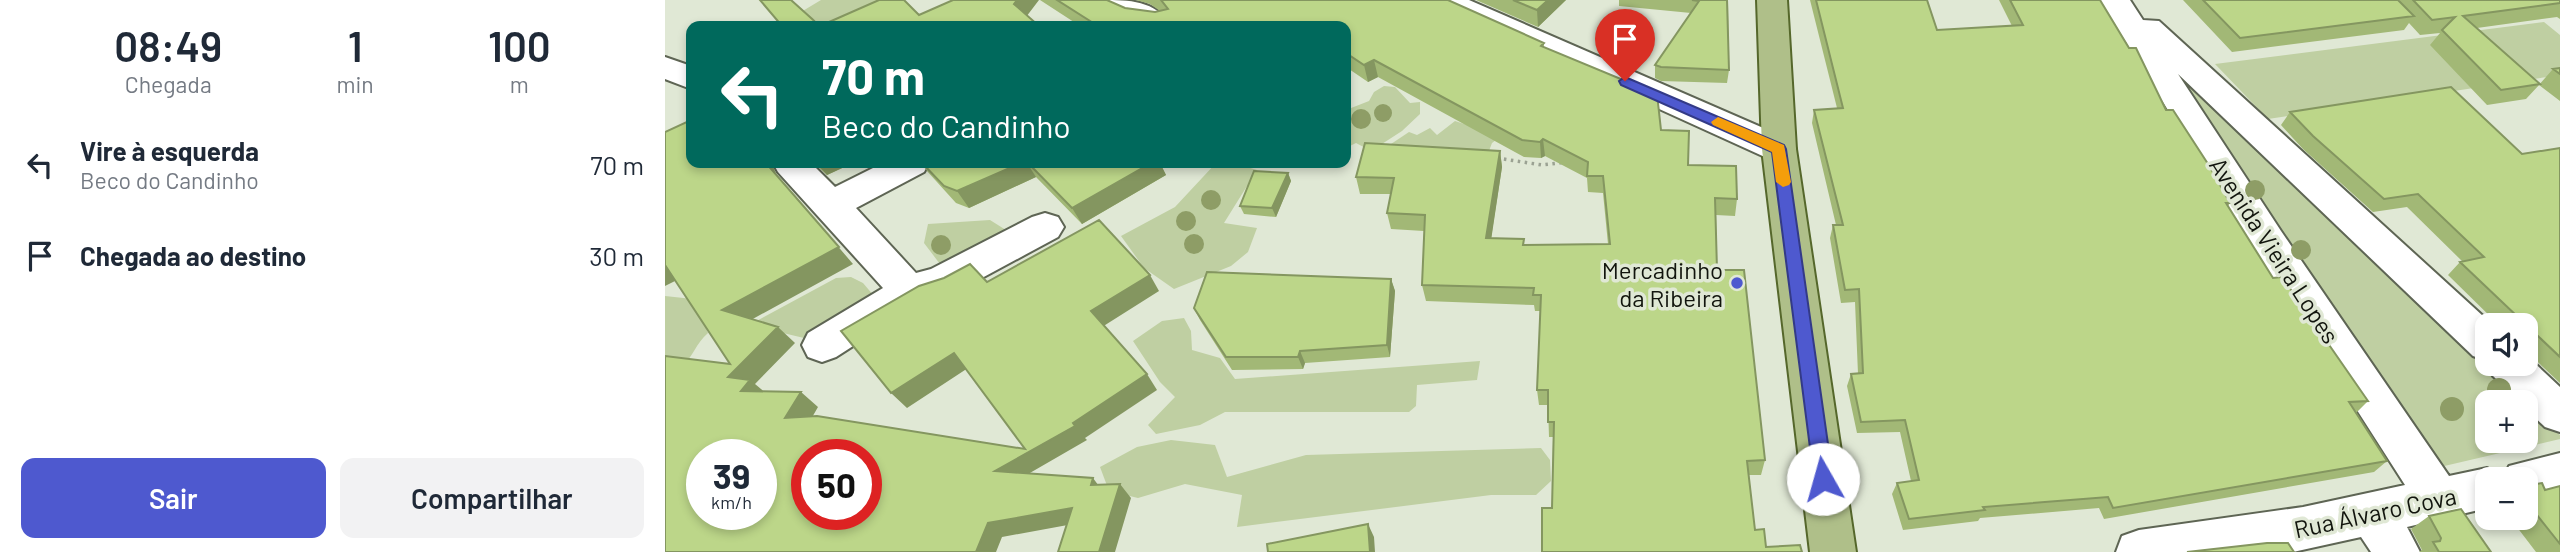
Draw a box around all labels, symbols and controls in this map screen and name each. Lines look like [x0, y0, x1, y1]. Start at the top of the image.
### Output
pin [1595, 9, 1655, 81]
text: 08:49 [114, 20, 222, 70]
text: 1 [348, 20, 363, 70]
text: 100 [488, 20, 551, 70]
icon: arrive [1606, 20, 1644, 58]
text: 70 m [822, 46, 925, 105]
icon: left [707, 49, 798, 140]
text: Chegada [125, 70, 212, 98]
text: min [336, 70, 374, 98]
text: m [510, 70, 529, 98]
text: Beco do Candinho [822, 106, 1071, 144]
text: Vire à esquerda [80, 135, 259, 166]
icon: left [21, 146, 59, 184]
text: 70 m [590, 149, 644, 180]
street label: Avenida Vieira Lopes [2204, 152, 2346, 348]
text: Beco do Candinho [80, 166, 259, 194]
icon: arrive [21, 237, 59, 275]
text: Chegada ao destino [80, 240, 306, 271]
text: 30 m [589, 240, 644, 271]
place label: Mercadinho da Ribeira [1602, 255, 1723, 312]
marker: Mercadinho da Ribeira [1729, 275, 1745, 291]
map controls [2475, 313, 2538, 530]
button: sound [2475, 313, 2538, 376]
button: + [2475, 390, 2538, 453]
speed limit sign: 50 [791, 439, 882, 530]
position arrow [1786, 442, 1860, 516]
text: 39 [713, 454, 750, 496]
button: Sair [21, 458, 326, 538]
button: Compartilhar [340, 458, 644, 538]
button: − [2475, 467, 2538, 530]
street label: Rua Álvaro Cova [2291, 481, 2459, 543]
text: km/h [711, 491, 752, 513]

